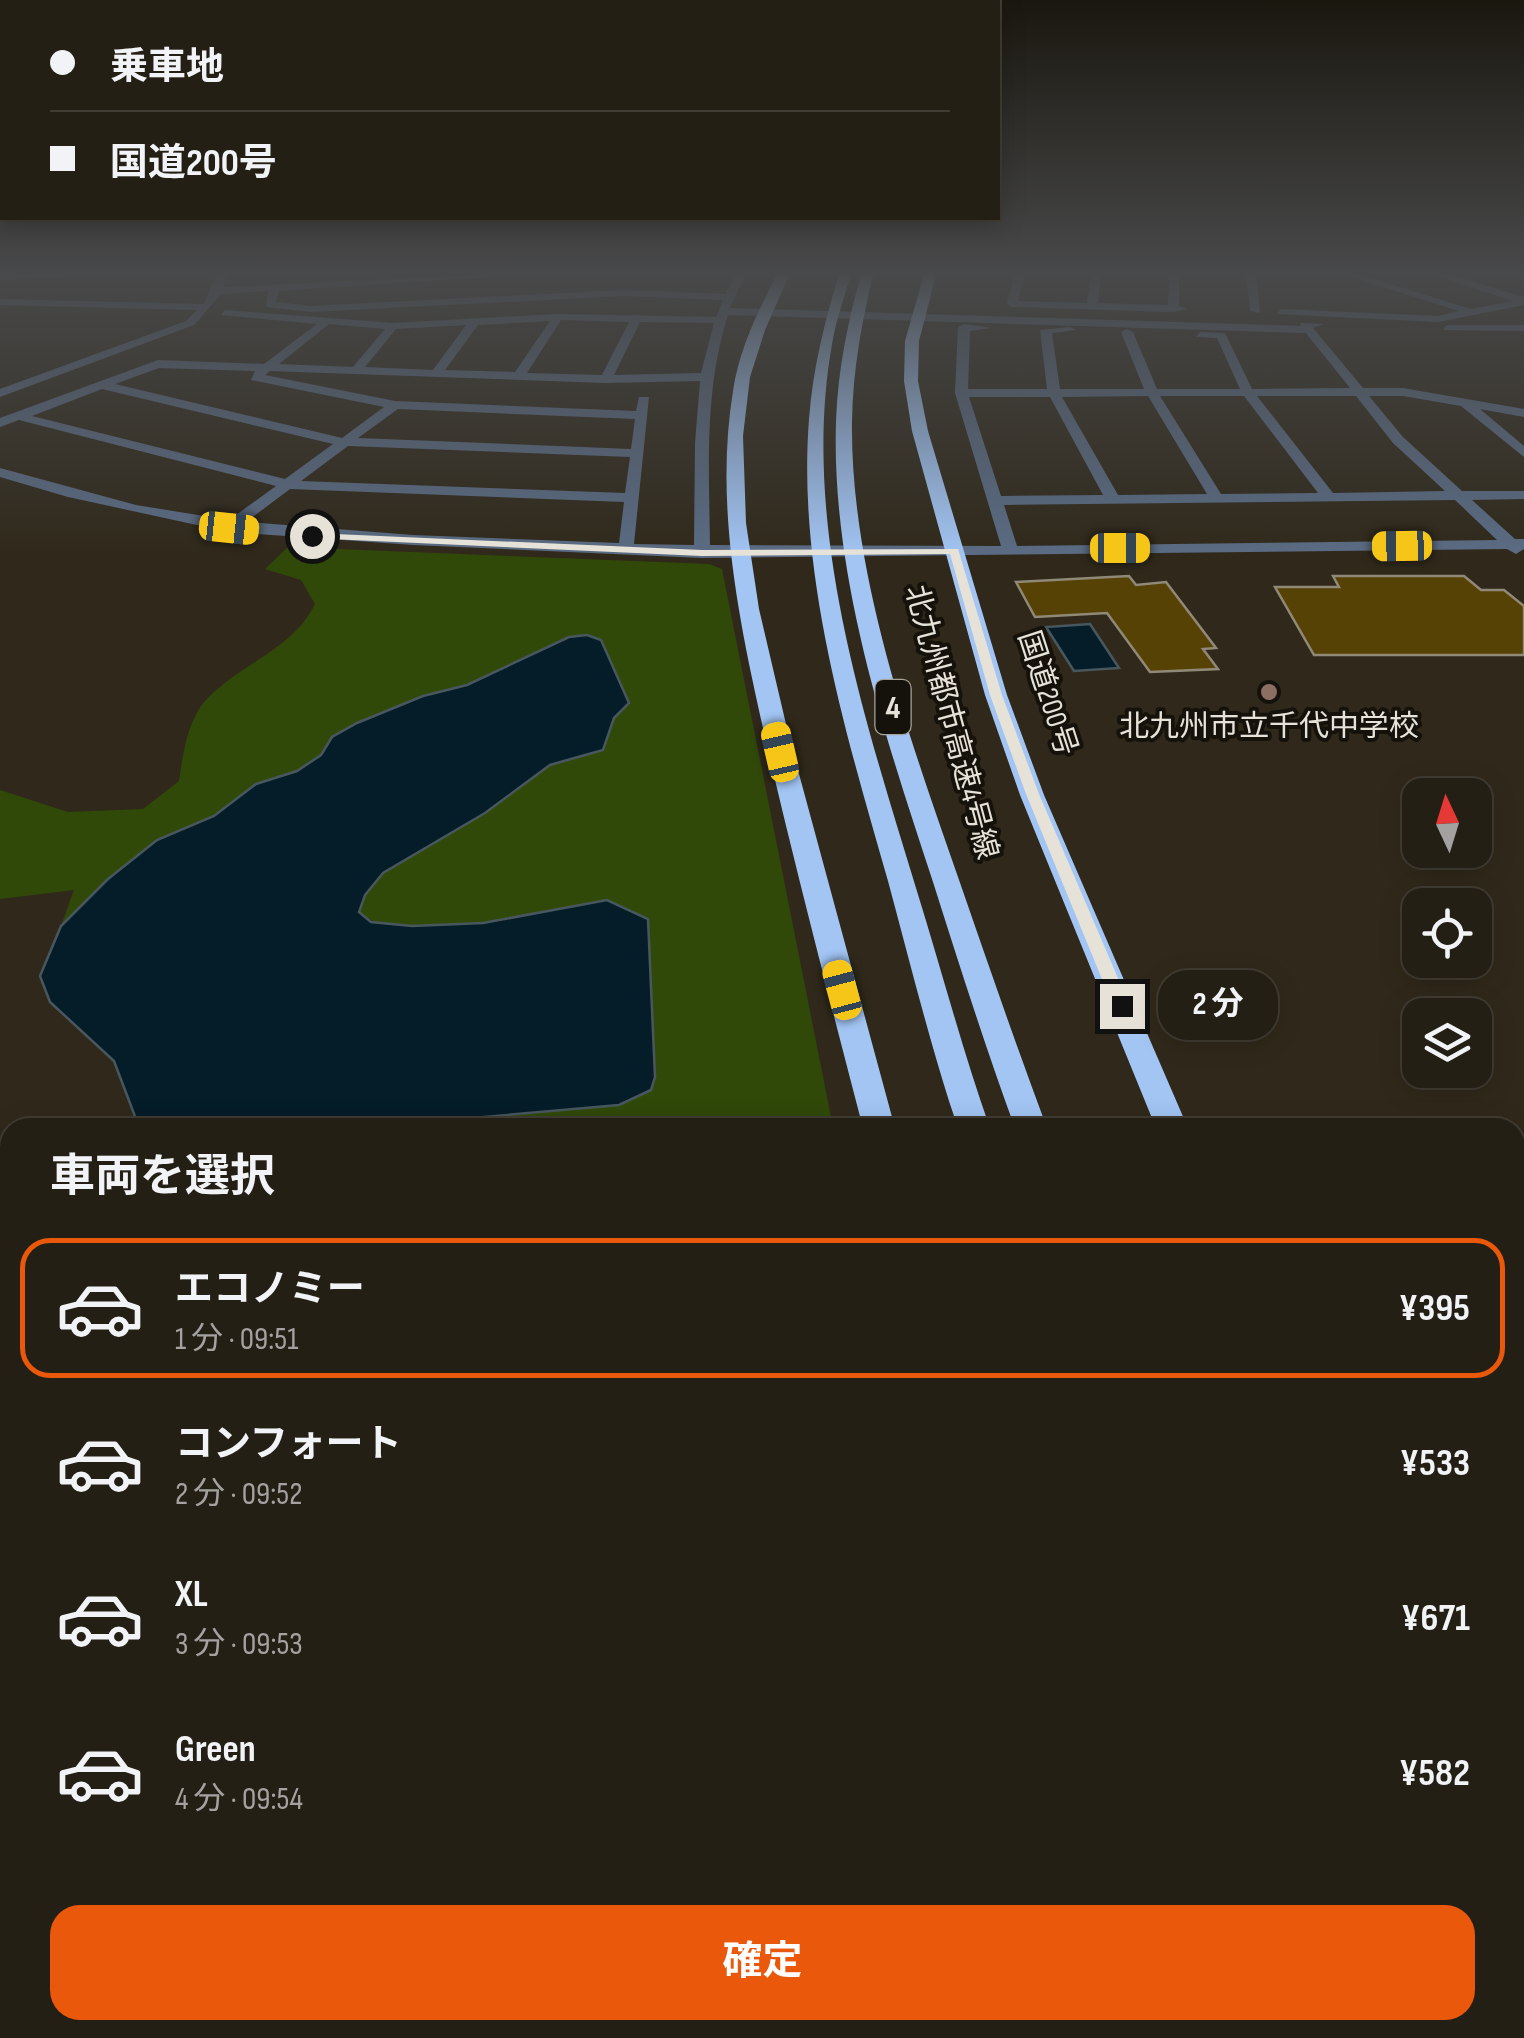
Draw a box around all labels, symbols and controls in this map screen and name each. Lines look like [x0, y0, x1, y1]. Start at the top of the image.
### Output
text: 乗車地 [110, 45, 224, 90]
text: 国道200号 [110, 141, 277, 186]
car [198, 510, 260, 546]
route start [290, 514, 335, 559]
car [1372, 530, 1432, 562]
car [1090, 533, 1150, 563]
street label: 北九州都市高速4号線 [897, 581, 1005, 863]
street label: 国道200号 [1010, 626, 1084, 760]
road number: 4 [876, 680, 910, 734]
marker: 北九州市立千代中学校 [1258, 681, 1280, 703]
place label: 北九州市立千代中学校 [1119, 709, 1419, 745]
car [759, 719, 801, 785]
north arrow [1402, 778, 1492, 868]
map controls [1402, 778, 1492, 1088]
button: locate [1402, 888, 1492, 978]
car [820, 957, 864, 1023]
callout: 2 分 [1157, 971, 1277, 1041]
route end [1100, 984, 1145, 1029]
text: 2 分 [1192, 985, 1244, 1024]
button: layers [1402, 998, 1492, 1088]
text: 車両を選択 [50, 1150, 275, 1205]
icon: car [55, 1263, 145, 1353]
text: エコノミー [175, 1267, 365, 1312]
text: ¥395 [1399, 1286, 1470, 1331]
text: 1 分 · 09:51 [175, 1320, 298, 1359]
icon: car [55, 1418, 145, 1508]
text: コンフォート [175, 1422, 402, 1467]
text: ¥533 [1400, 1441, 1470, 1486]
text: 2 分 · 09:52 [175, 1475, 302, 1514]
text: XL [175, 1572, 208, 1617]
icon: car [55, 1573, 145, 1663]
text: ¥671 [1401, 1596, 1470, 1641]
text: 3 分 · 09:53 [175, 1625, 303, 1664]
text: Green [175, 1727, 256, 1772]
icon: car [55, 1728, 145, 1818]
text: ¥582 [1399, 1751, 1470, 1796]
text: 4 分 · 09:54 [175, 1780, 303, 1819]
button: 確定 [50, 1905, 1475, 2020]

